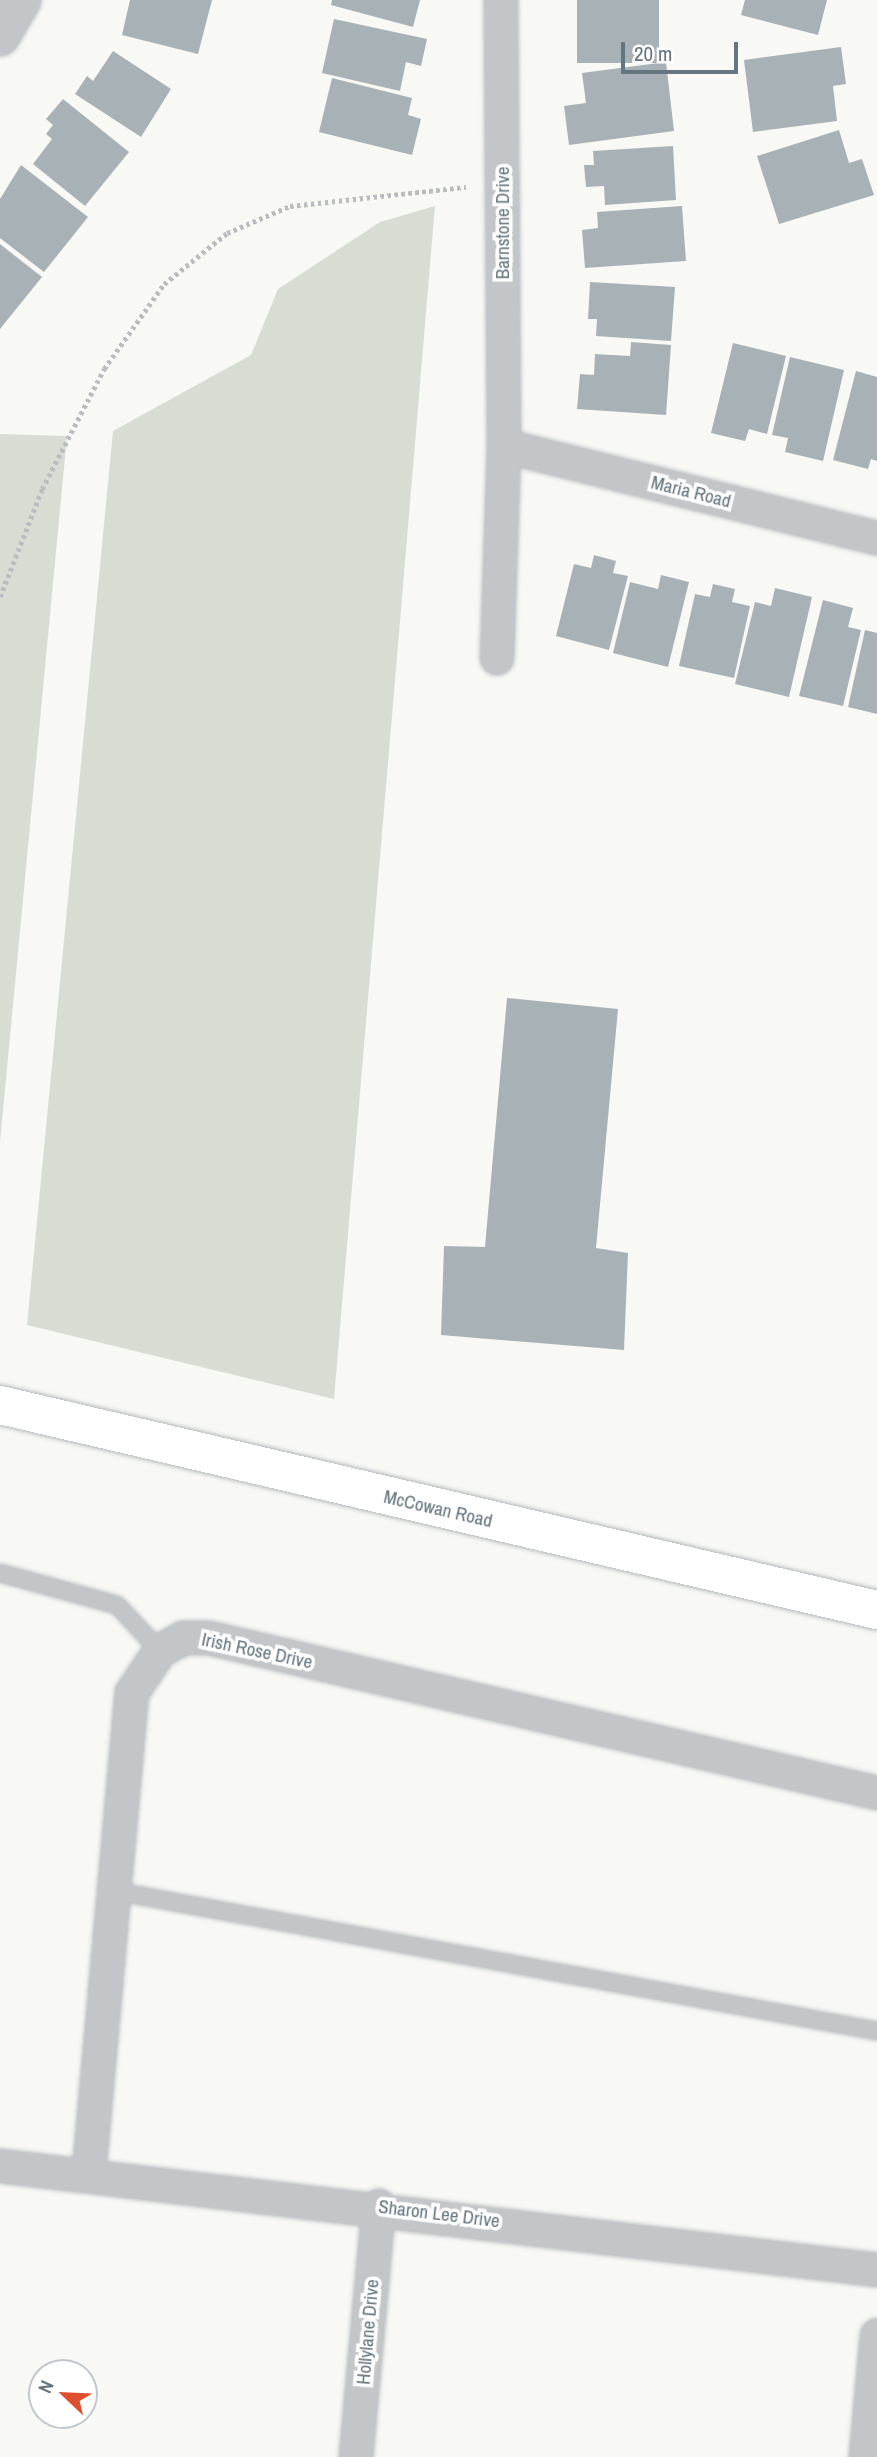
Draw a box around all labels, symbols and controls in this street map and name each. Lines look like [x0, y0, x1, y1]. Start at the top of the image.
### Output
scale bar [625, 28, 742, 72]
text: 20 m [634, 39, 672, 68]
street label: Barnstone Drive [492, 167, 514, 279]
street label: Maria Road [649, 471, 733, 513]
street label: McCowan Road [381, 1485, 495, 1533]
street label: Irish Rose Drive [200, 1628, 314, 1674]
street label: Sharon Lee Drive [377, 2195, 501, 2233]
street label: Hollylane Drive [352, 2278, 384, 2386]
north arrow [28, 2359, 98, 2429]
text: N [31, 2376, 60, 2397]

